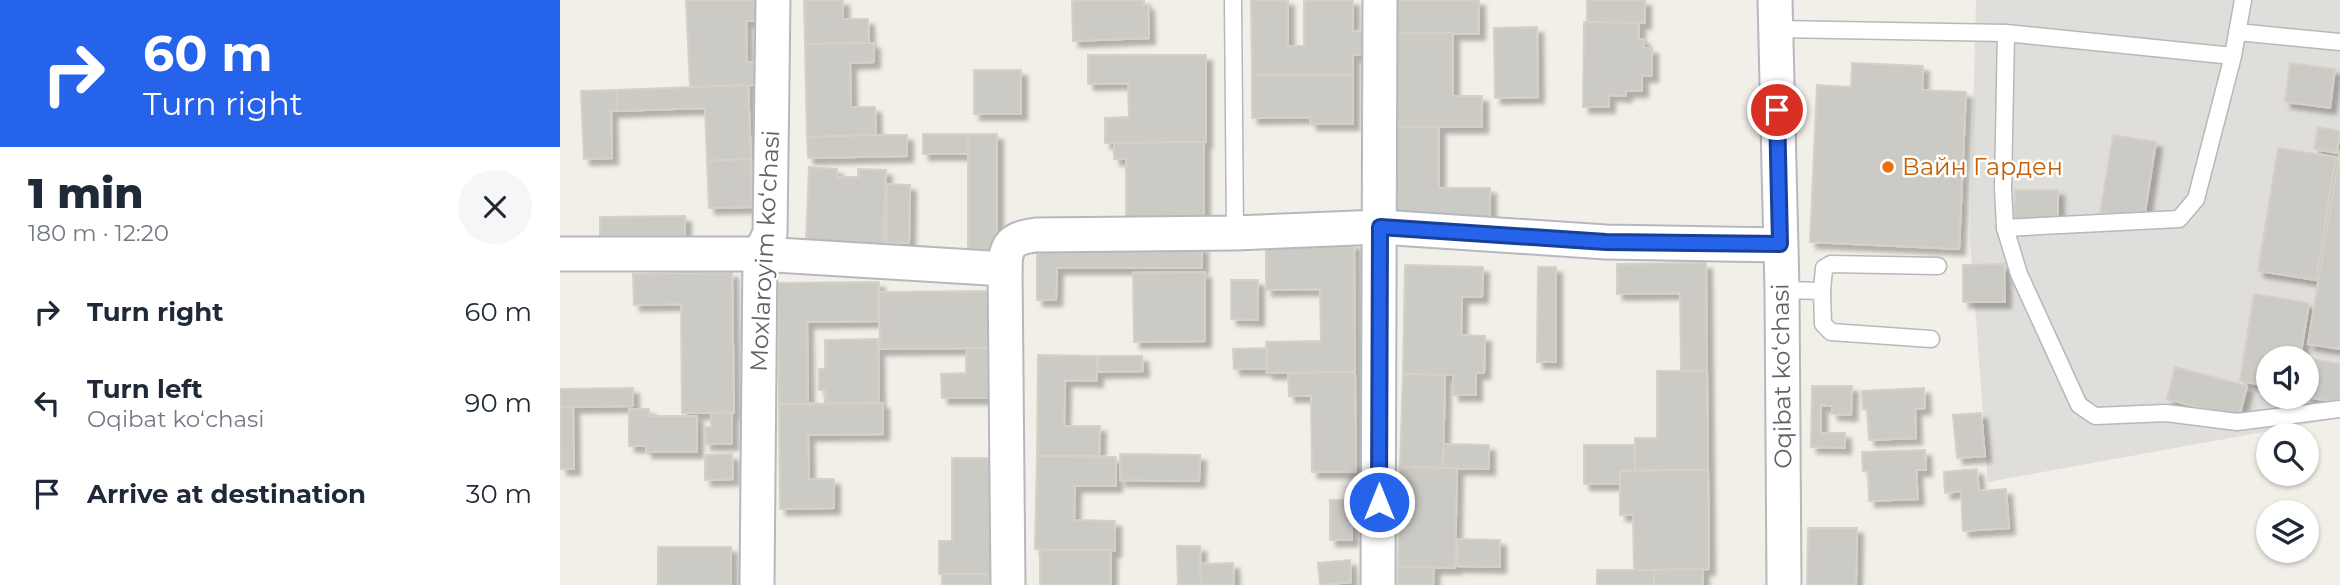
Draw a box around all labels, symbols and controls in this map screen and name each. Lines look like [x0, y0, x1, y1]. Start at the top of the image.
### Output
text: 60 m [143, 24, 273, 83]
icon: right [28, 28, 119, 119]
pin [1747, 80, 1807, 140]
text: Turn right [143, 84, 303, 123]
icon: arrive [1758, 91, 1796, 129]
street label: Moxlaroyim koʻchasi [744, 129, 785, 373]
place label: Вайн Гарден [1902, 152, 2063, 181]
marker: Вайн Гарден [1880, 159, 1896, 175]
text: 1 min [28, 167, 144, 219]
button: close [458, 170, 532, 244]
text: 180 m · 12:20 [28, 219, 169, 247]
street label: Oqibat koʻchasi [1765, 283, 1798, 469]
icon: right [28, 293, 66, 331]
text: Turn right [87, 296, 223, 328]
text: 60 m [465, 296, 532, 328]
map controls [2256, 346, 2319, 563]
button: sound [2256, 346, 2319, 409]
text: Turn left [87, 373, 203, 405]
icon: left [28, 384, 66, 422]
text: 90 m [465, 387, 532, 419]
text: Oqibat koʻchasi [87, 405, 265, 433]
button: search [2256, 423, 2319, 486]
position arrow [1342, 465, 1416, 539]
icon: arrive [28, 475, 66, 513]
text: Arrive at destination [87, 478, 366, 510]
text: 30 m [466, 478, 532, 510]
button: layers [2256, 500, 2319, 563]

